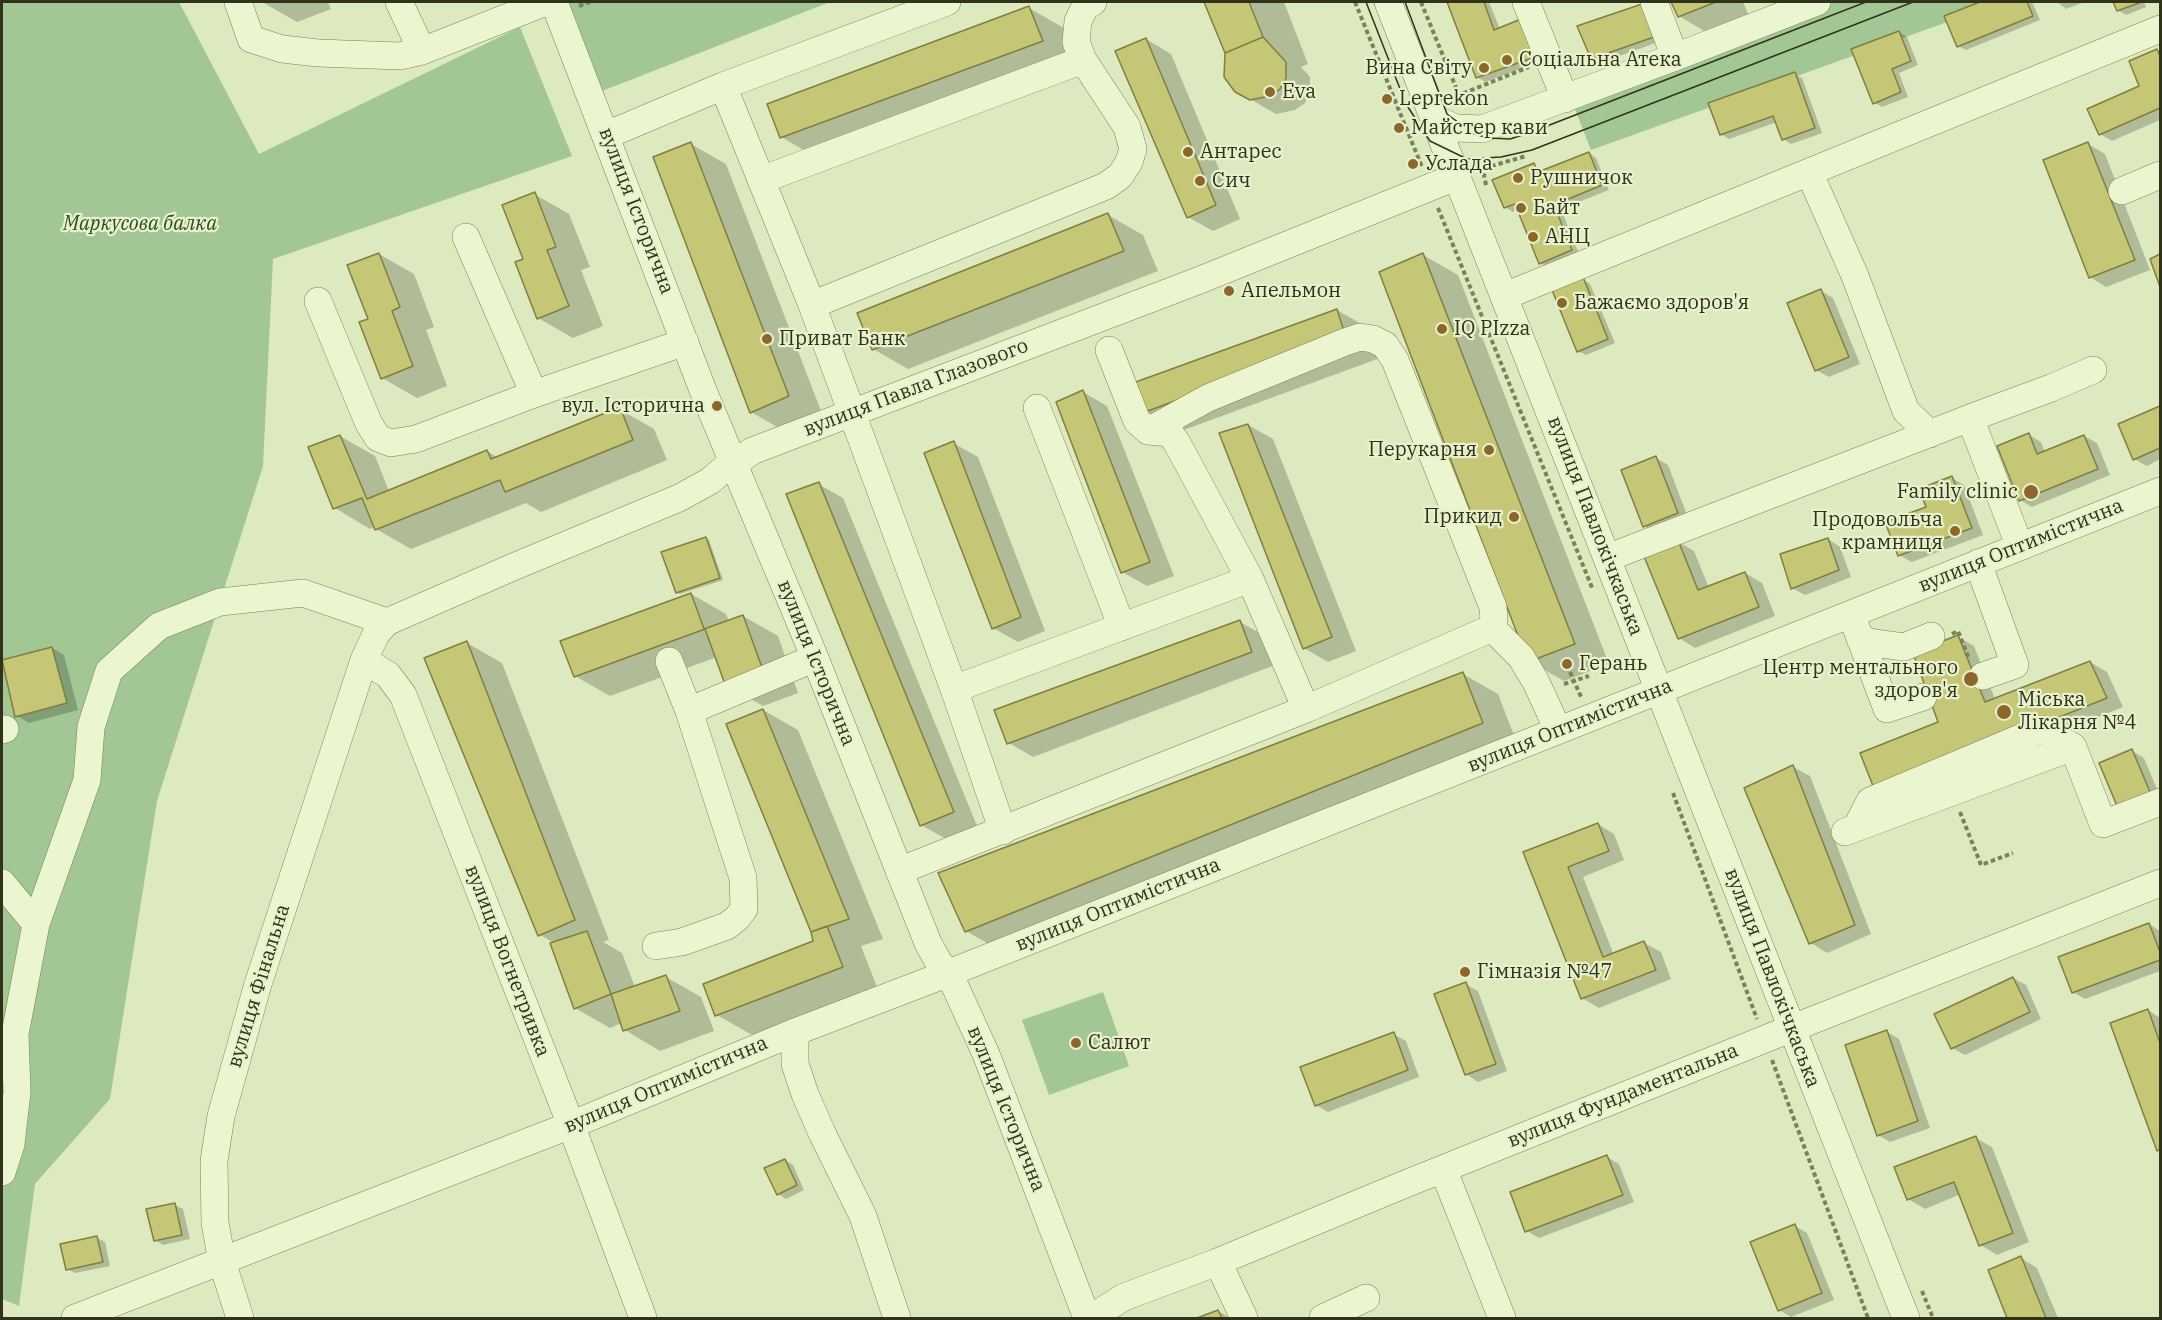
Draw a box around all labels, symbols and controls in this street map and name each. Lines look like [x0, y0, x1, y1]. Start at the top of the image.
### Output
place label: Соціальна Атека [1519, 48, 1682, 72]
marker: Соціальна Атека [1500, 53, 1514, 67]
place label: Вина Світу [1365, 56, 1472, 80]
marker: Вина Світу [1477, 61, 1491, 75]
place label: Eva [1282, 80, 1316, 104]
marker: Eva [1263, 85, 1277, 99]
place label: Leprekon [1399, 87, 1489, 111]
marker: Leprekon [1380, 92, 1394, 106]
place label: Майстер кави [1411, 116, 1548, 140]
marker: Майстер кави [1392, 121, 1406, 135]
street label: вулиця Історична [593, 124, 679, 298]
place label: Антарес [1200, 140, 1282, 164]
marker: Антарес [1181, 145, 1195, 159]
place label: Услада [1425, 152, 1493, 176]
marker: Услада [1406, 157, 1420, 171]
place label: Рушничок [1530, 166, 1633, 190]
place label: Сич [1212, 169, 1251, 193]
marker: Рушничок [1511, 171, 1525, 185]
marker: Сич [1193, 174, 1207, 188]
place label: Байт [1533, 196, 1580, 220]
marker: Байт [1514, 201, 1528, 215]
park label: Маркусова балка [63, 212, 217, 236]
place label: АНЦ [1545, 225, 1590, 249]
marker: АНЦ [1526, 230, 1540, 244]
place label: Апельмон [1241, 279, 1341, 303]
marker: Апельмон [1222, 284, 1236, 298]
place label: Бажаємо здоров'я [1574, 291, 1749, 315]
marker: Бажаємо здоров'я [1555, 296, 1569, 310]
place label: IQ PIzza [1454, 317, 1531, 341]
marker: IQ PIzza [1435, 322, 1449, 336]
place label: Приват Банк [779, 327, 905, 351]
marker: Приват Банк [760, 332, 774, 346]
street label: вулиця Павла Глазового [800, 334, 1032, 442]
place label: вул. Історична [561, 394, 705, 418]
marker: вул. Історична [710, 399, 724, 413]
street label: вулиця Павлокічкаська [1542, 413, 1648, 639]
place label: Перукарня [1368, 438, 1477, 462]
marker: Перукарня [1482, 443, 1496, 457]
place label: Family clinic [1897, 480, 2018, 504]
marker: Family clinic [2022, 483, 2040, 501]
street label: вулиця Оптимістична [1915, 494, 2127, 598]
place label: Прикид [1424, 505, 1502, 529]
place label: Продовольча крамниця [1812, 508, 1943, 555]
marker: Прикид [1507, 510, 1521, 524]
marker: Продовольча крамниця [1948, 524, 1962, 538]
street label: вулиця Історична [772, 577, 860, 749]
place label: Герань [1579, 652, 1647, 676]
place label: Центр ментального здоров'я [1762, 656, 1958, 703]
marker: Герань [1560, 657, 1574, 671]
marker: Центр ментального здоров'я [1962, 670, 1980, 688]
street label: вулиця Оптимістична [1464, 674, 1676, 778]
place label: Міська Лікарня №4 [2018, 688, 2136, 735]
marker: Міська Лікарня №4 [1995, 703, 2013, 721]
street label: вулиця Оптимістична [1012, 853, 1224, 957]
street label: вулиця Вогнетривка [459, 862, 555, 1060]
street label: вулиця Павлокічкаська [1719, 865, 1825, 1091]
street label: вулиця Фінальна [223, 901, 295, 1071]
place label: Гімназія №47 [1477, 960, 1612, 984]
marker: Гімназія №47 [1458, 965, 1472, 979]
street label: вулиця Історична [962, 1023, 1050, 1195]
street label: вулиця Оптимістична [561, 1031, 771, 1139]
place label: Салют [1088, 1031, 1151, 1055]
marker: Салют [1069, 1036, 1083, 1050]
street label: вулиця Фундаментальна [1504, 1039, 1742, 1153]

